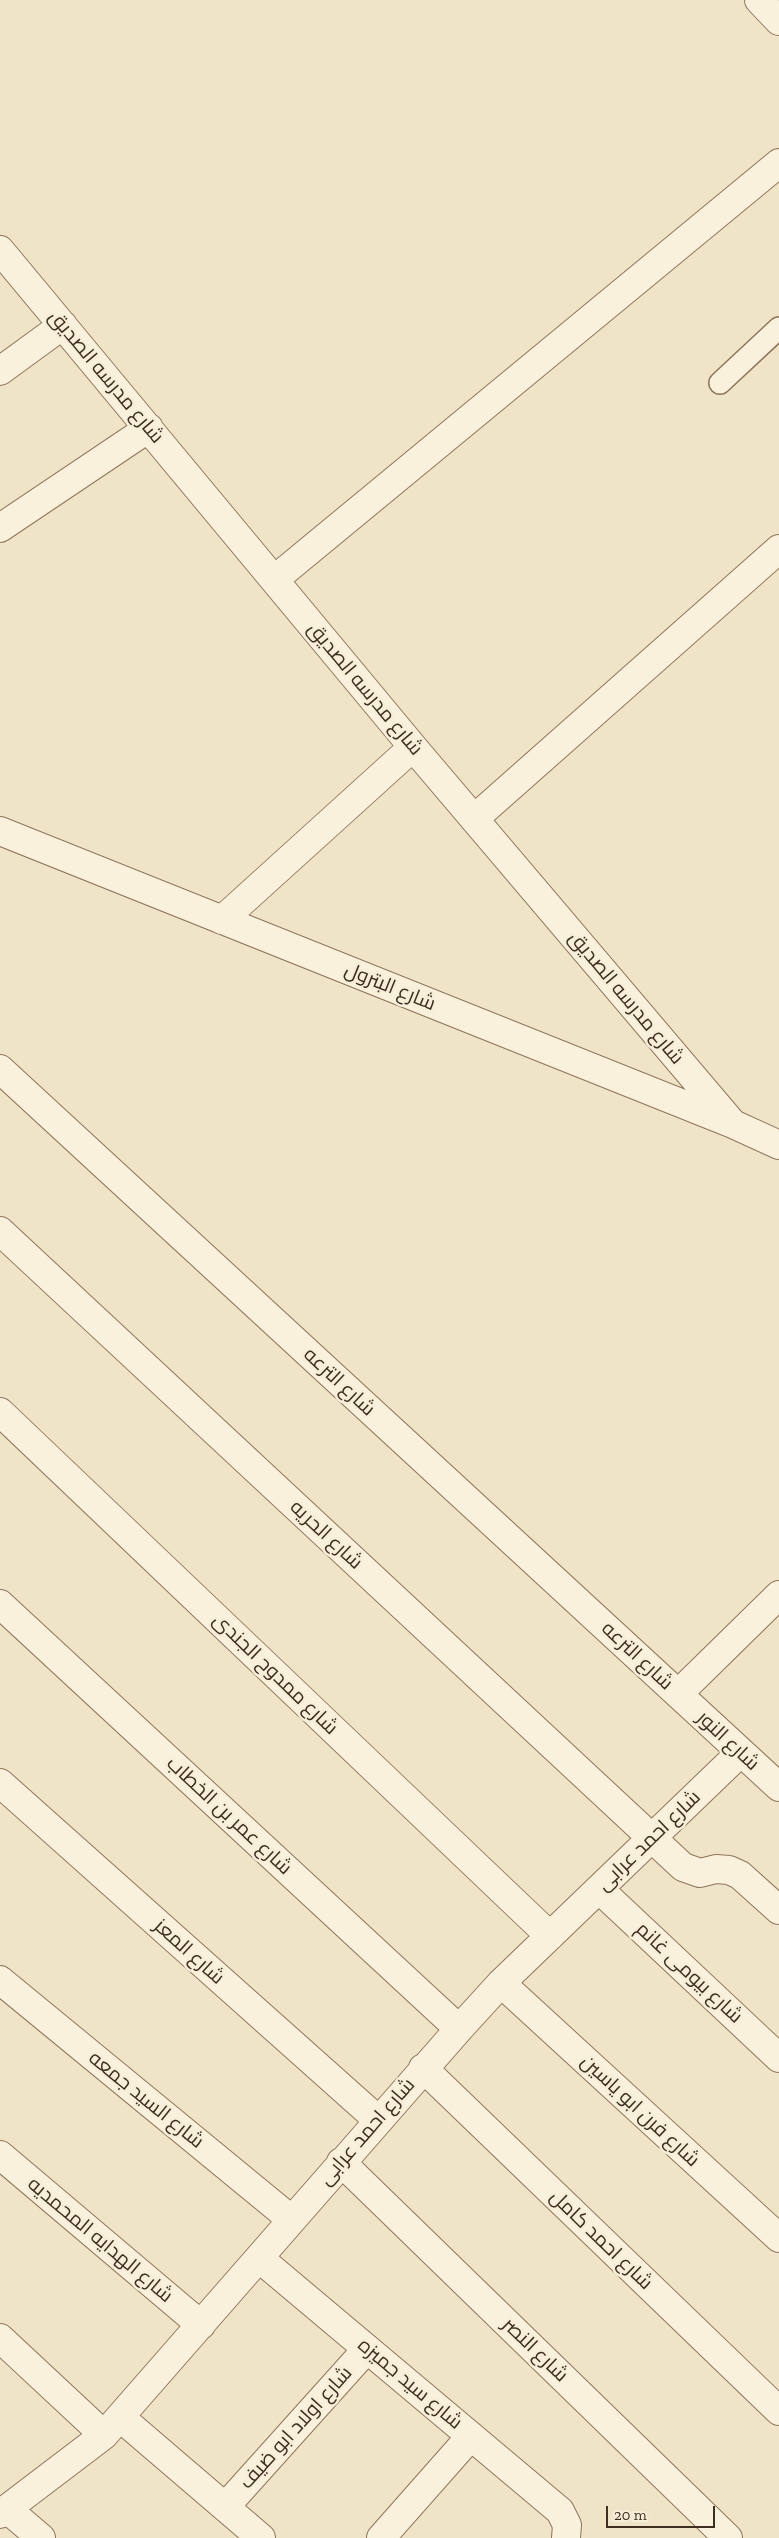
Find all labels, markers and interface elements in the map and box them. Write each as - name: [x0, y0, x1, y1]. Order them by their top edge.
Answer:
- street label: شارع مدرسه الصديق: [43, 305, 169, 449]
- street label: شارع مدرسه الصديق: [302, 617, 428, 761]
- street label: شارع مدرسه الصديق: [563, 926, 689, 1070]
- street label: شارع البترول: [341, 958, 439, 1016]
- street label: شارع الترعه: [298, 1343, 380, 1421]
- street label: شارع الحريه: [285, 1495, 367, 1575]
- street label: شارع ممدوح الجندى: [207, 1608, 343, 1740]
- street label: شارع الترعه: [596, 1617, 678, 1695]
- street label: شارع النور: [692, 1706, 764, 1776]
- street label: شارع عمر بن الخطاب: [161, 1752, 297, 1880]
- street label: شارع احمد عرابى: [592, 1786, 706, 1896]
- street label: شارع المعز: [149, 1914, 229, 1990]
- street label: شارع بيومى غانم: [631, 1917, 747, 2029]
- street label: شارع السيد جمعه: [84, 2046, 208, 2154]
- street label: شارع فرن ابو ياسين: [576, 2050, 704, 2172]
- street label: شارع احمد عرابى: [314, 2073, 420, 2191]
- street label: شارع الهدايه المحمديه: [22, 2172, 178, 2308]
- street label: شارع احمد كامل: [545, 2185, 657, 2295]
- street label: شارع النصر: [497, 2313, 573, 2387]
- street label: شارع سيد جميزه: [353, 2333, 467, 2435]
- street label: شارع اولاد ابو ضيف: [235, 2362, 357, 2494]
- scale bar: [609, 2496, 718, 2528]
- text: 20 m: [614, 2506, 647, 2524]

